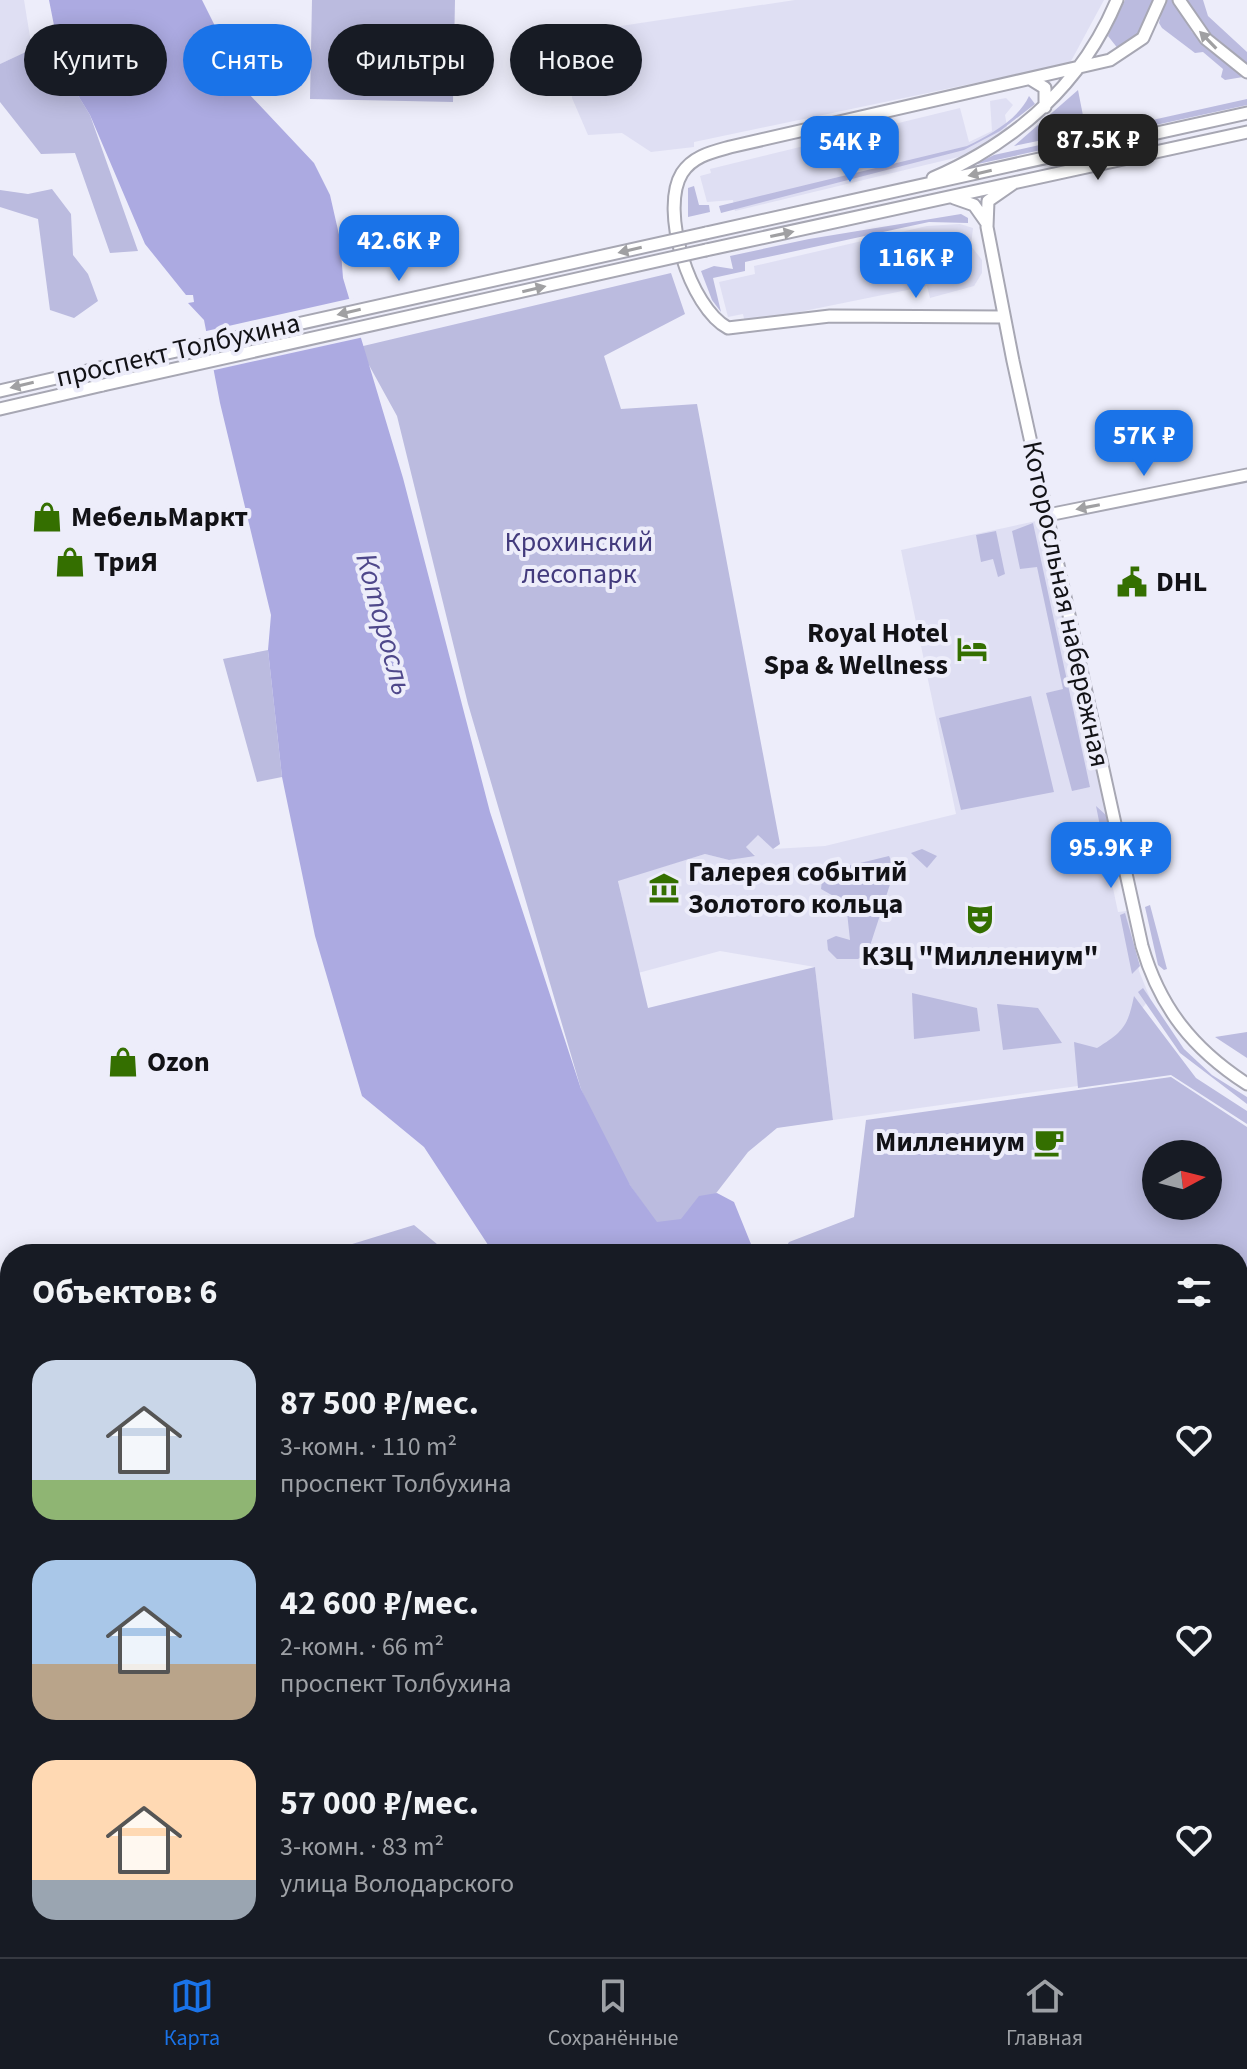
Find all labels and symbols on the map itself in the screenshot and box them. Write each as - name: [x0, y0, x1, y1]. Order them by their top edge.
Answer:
- one-way arrow: [1200, 31, 1218, 50]
- pin: 87.5K ₽: [1024, 114, 1172, 182]
- pin: 54K ₽: [794, 116, 906, 184]
- one-way arrow: [967, 167, 992, 180]
- pin: 42.6K ₽: [325, 215, 473, 283]
- one-way arrow: [770, 227, 795, 240]
- pin: 116K ₽: [851, 232, 981, 300]
- one-way arrow: [617, 244, 642, 257]
- one-way arrow: [522, 282, 547, 295]
- street label: проспект Толбухина: [52, 302, 304, 398]
- one-way arrow: [336, 306, 361, 319]
- one-way arrow: [10, 380, 35, 392]
- pin: 57K ₽: [1088, 410, 1200, 478]
- street label: Которосльная набережная: [1012, 437, 1120, 771]
- place label: МебельМаркт: [71, 497, 248, 537]
- shop icon: МебельМаркт: [30, 500, 64, 534]
- one-way arrow: [1076, 501, 1101, 514]
- park label: Крохинский лесопарк: [505, 522, 653, 594]
- place label: ТриЯ: [94, 542, 158, 582]
- shop icon: ТриЯ: [53, 545, 87, 579]
- water label: Которосль: [344, 548, 424, 700]
- place label: DHL: [1156, 562, 1207, 602]
- public building icon: DHL: [1115, 565, 1149, 599]
- place label: Royal Hotel Spa & Wеllness: [763, 613, 948, 685]
- hotel icon: Royal Hotel Spa & Wеllness: [955, 632, 989, 666]
- pin: 95.9K ₽: [1037, 822, 1185, 890]
- place label: Галерея событий Золотого кольца: [688, 852, 907, 924]
- museum icon: Галерея событий Золотого кольца: [647, 871, 681, 905]
- theatre icon: КЗЦ "Миллениум": [963, 902, 997, 936]
- place label: КЗЦ "Миллениум": [861, 936, 1099, 976]
- place label: Ozon: [147, 1042, 210, 1082]
- shop icon: Ozon: [106, 1045, 140, 1079]
- place label: Миллениум: [875, 1122, 1025, 1162]
- cafe icon: Миллениум: [1032, 1125, 1066, 1159]
- north arrow: [1142, 1140, 1222, 1220]

